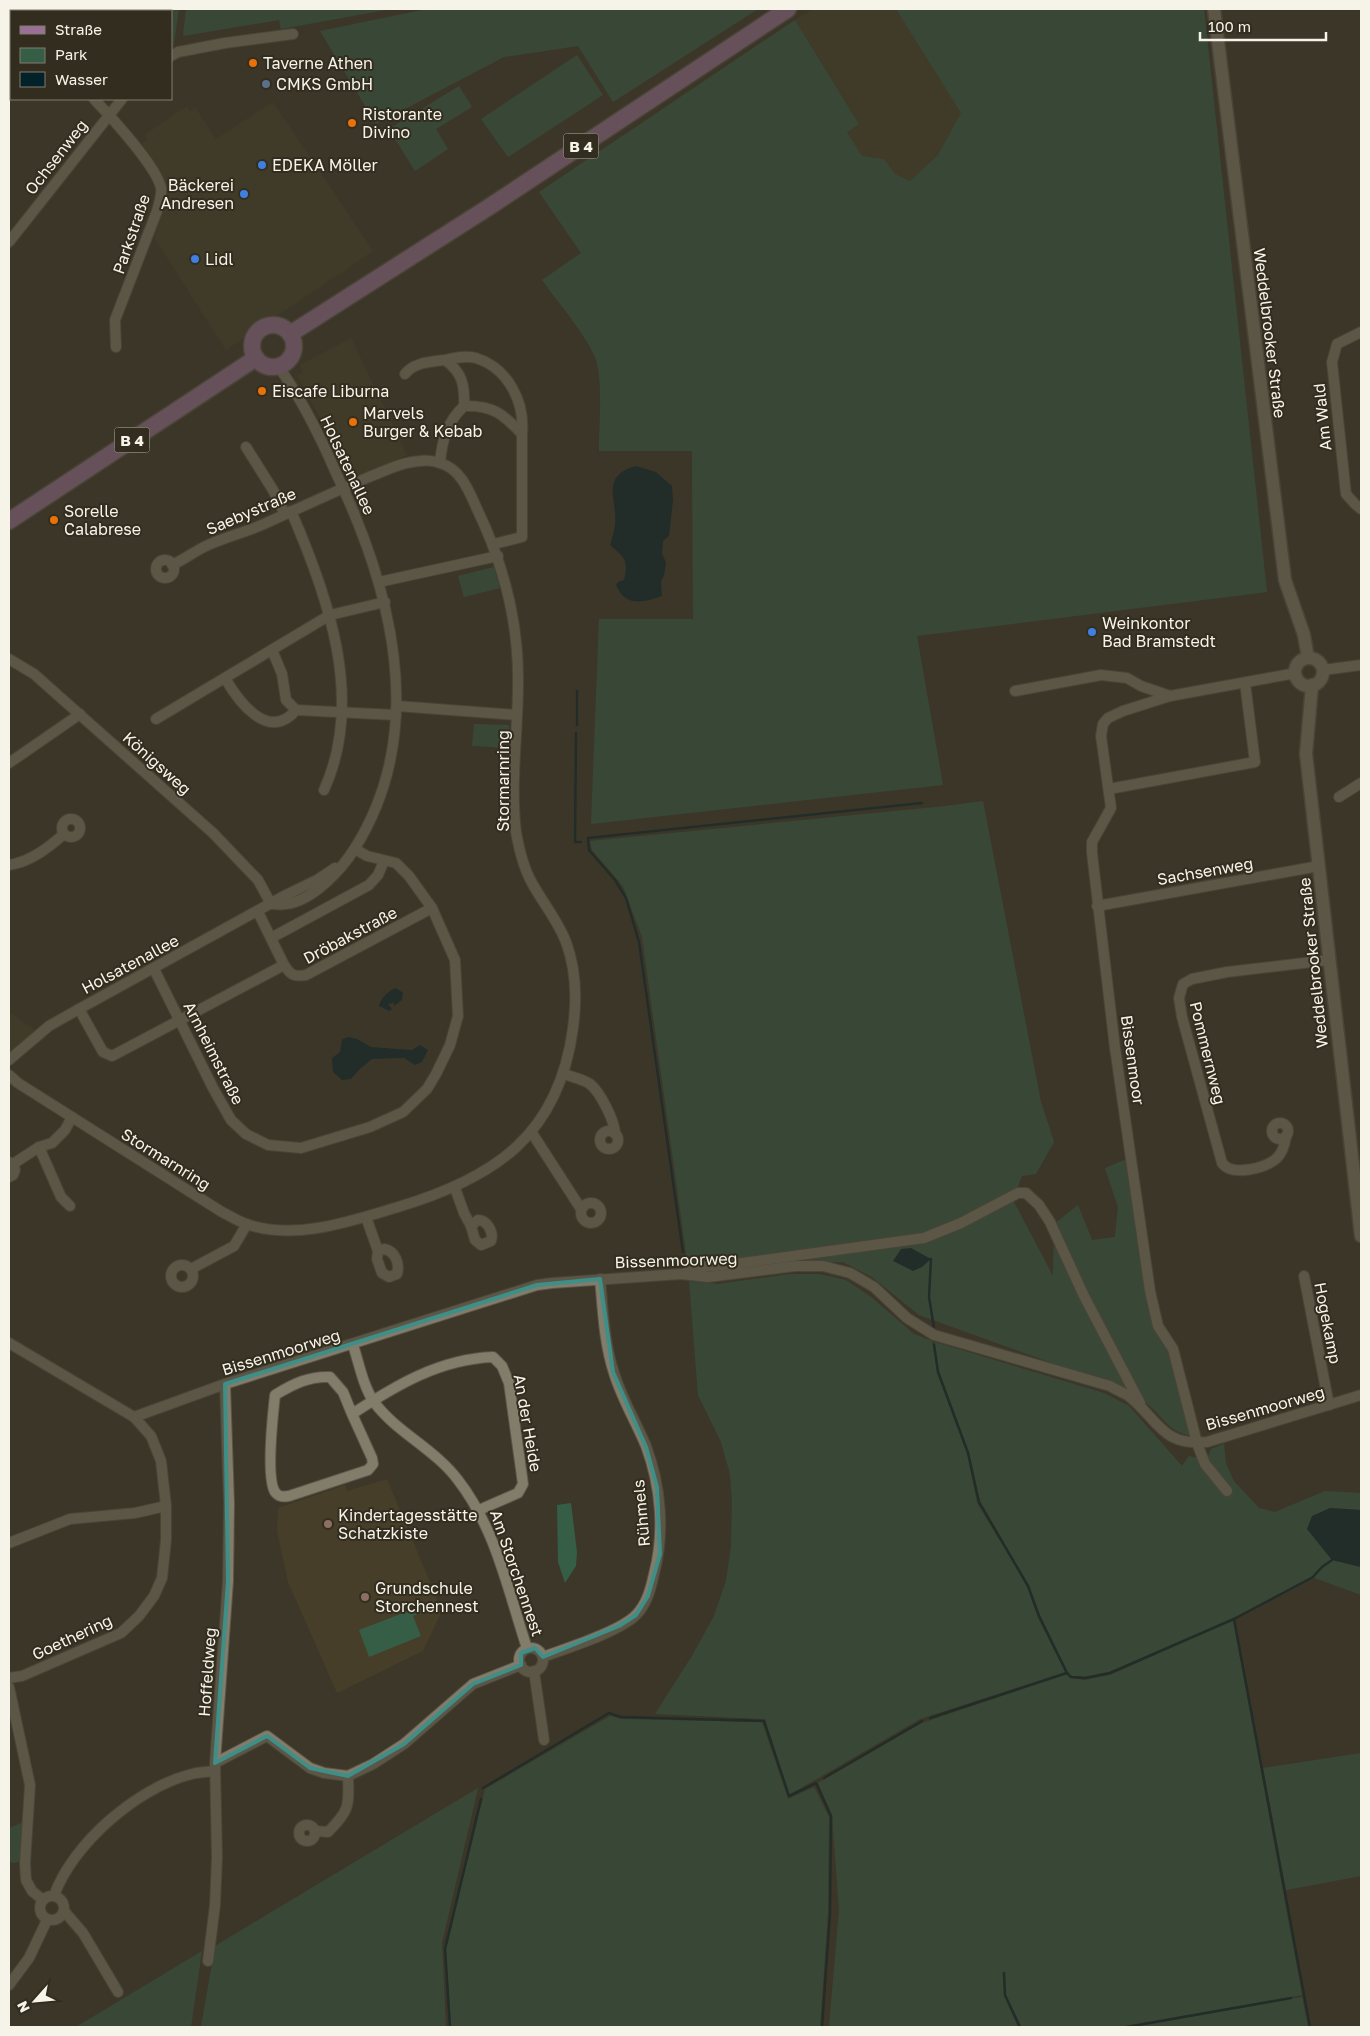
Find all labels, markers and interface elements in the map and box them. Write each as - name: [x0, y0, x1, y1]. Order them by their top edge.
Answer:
- legend: [10, 10, 172, 100]
- scale bar: [1200, 10, 1326, 42]
- text: 100 m: [1208, 17, 1251, 35]
- text: Straße: [55, 20, 102, 38]
- text: Park: [55, 45, 88, 63]
- place label: Taverne Athen: [263, 53, 373, 73]
- marker: Taverne Athen: [247, 57, 259, 69]
- text: Wasser: [55, 70, 108, 88]
- place label: CMKS GmbH: [276, 74, 373, 94]
- marker: CMKS GmbH: [260, 78, 272, 90]
- place label: Ristorante Divino: [362, 104, 442, 142]
- street label: Ochsenweg: [20, 115, 92, 199]
- marker: Ristorante Divino: [346, 117, 358, 129]
- road number: B 4: [564, 134, 598, 158]
- place label: EDEKA Möller: [272, 155, 378, 175]
- marker: EDEKA Möller: [256, 159, 268, 171]
- place label: Bäckerei Andresen: [161, 175, 234, 213]
- marker: Bäckerei Andresen: [238, 188, 250, 200]
- street label: Parkstraße: [108, 191, 154, 277]
- street label: Weddelbrooker Straße: [1250, 247, 1290, 419]
- place label: Lidl: [205, 249, 233, 269]
- marker: Lidl: [189, 253, 201, 265]
- place label: Eiscafe Liburna: [272, 381, 389, 401]
- street label: Am Wald: [1309, 382, 1335, 452]
- marker: Eiscafe Liburna: [256, 385, 268, 397]
- place label: Marvels Burger & Kebab: [363, 403, 482, 441]
- street label: Holsatenallee: [316, 412, 380, 518]
- marker: Marvels Burger & Kebab: [347, 416, 359, 428]
- road number: B 4: [114, 428, 150, 452]
- street label: Saebystraße: [203, 483, 299, 539]
- place label: Sorelle Calabrese: [64, 501, 141, 539]
- marker: Sorelle Calabrese: [48, 514, 60, 526]
- place label: Weinkontor Bad Bramstedt: [1102, 613, 1216, 651]
- marker: Weinkontor Bad Bramstedt: [1086, 626, 1098, 638]
- street label: Königsweg: [119, 727, 195, 799]
- street label: Stormarnring: [493, 730, 513, 832]
- street label: Sachsenweg: [1155, 853, 1255, 889]
- street label: Weddelbrooker Straße: [1294, 877, 1332, 1049]
- street label: Dröbakstraße: [300, 902, 400, 968]
- street label: Holsatenallee: [78, 930, 182, 998]
- street label: Arnheimstraße: [179, 998, 249, 1108]
- street label: Pommernweg: [1186, 999, 1230, 1107]
- street label: Bissenmoor: [1117, 1014, 1149, 1106]
- street label: Stormarnring: [118, 1124, 214, 1194]
- street label: Bissenmoorweg: [614, 1248, 738, 1272]
- street label: Hogekamp: [1310, 1280, 1346, 1366]
- street label: Bissenmoorweg: [219, 1324, 343, 1380]
- street label: An der Heide: [510, 1373, 546, 1473]
- street label: Bissenmoorweg: [1203, 1381, 1327, 1435]
- street label: Rühmels: [628, 1479, 654, 1547]
- place label: Kindertagesstätte Schatzkiste: [338, 1505, 478, 1543]
- street label: Am Storchennest: [486, 1507, 548, 1639]
- marker: Kindertagesstätte Schatzkiste: [322, 1518, 334, 1530]
- place label: Grundschule Storchennest: [375, 1578, 479, 1616]
- marker: Grundschule Storchennest: [359, 1591, 371, 1603]
- street label: Goethering: [29, 1610, 115, 1664]
- street label: Hoffeldweg: [194, 1627, 220, 1717]
- north arrow: [10, 1976, 60, 2026]
- text: N: [13, 1999, 33, 2016]

